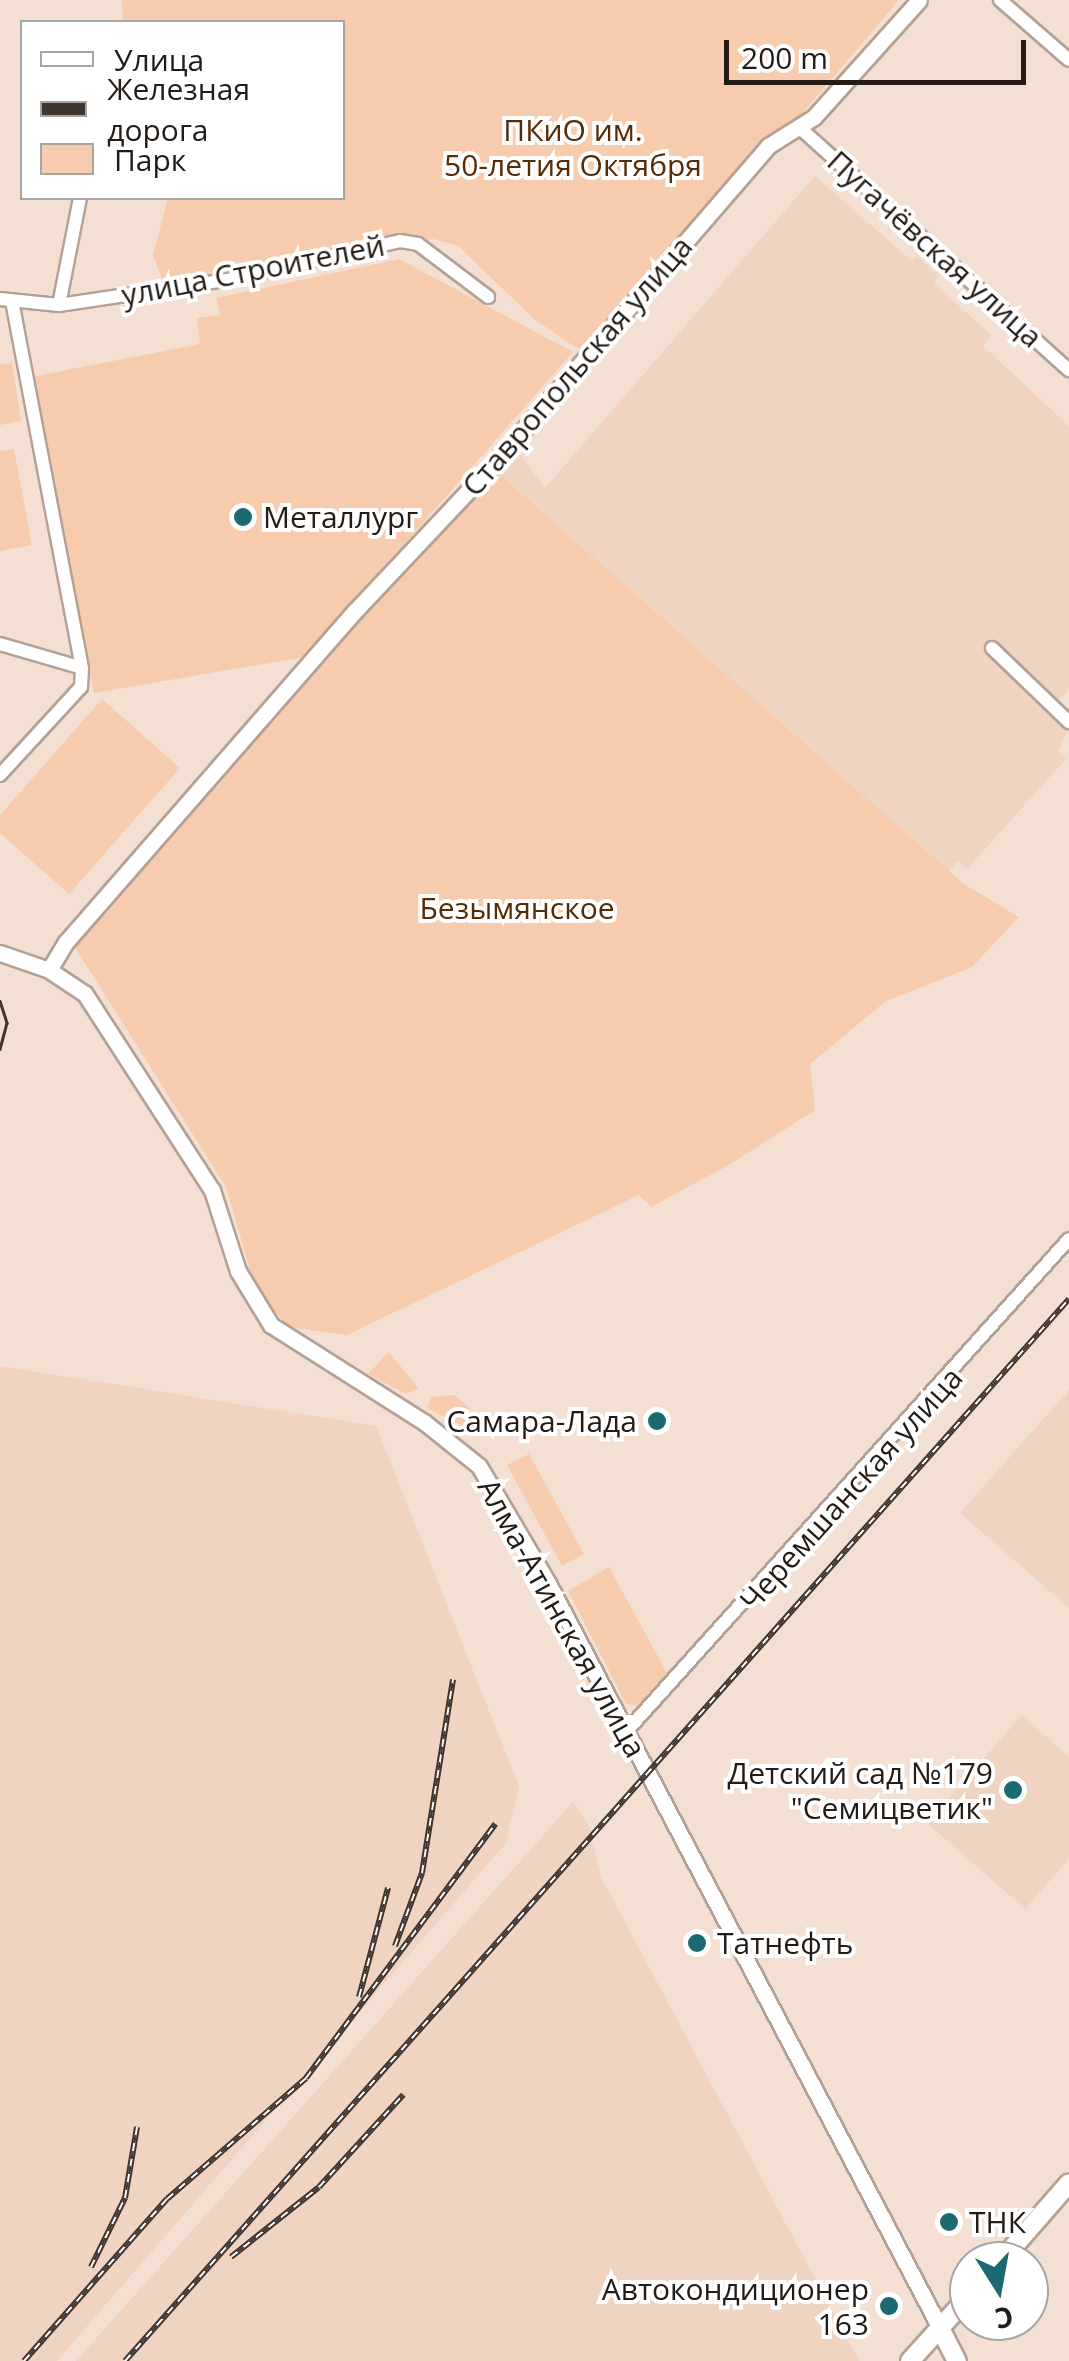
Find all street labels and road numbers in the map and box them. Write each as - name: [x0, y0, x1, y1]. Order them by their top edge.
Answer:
- street label: Пугачёвская улица: [820, 143, 1050, 355]
- street label: улица Строителей: [118, 227, 388, 313]
- street label: Ставропольская улица: [454, 229, 700, 503]
- street label: Черемшанская улица: [732, 1360, 970, 1618]
- street label: Алма-Атинская улица: [470, 1472, 654, 1764]

